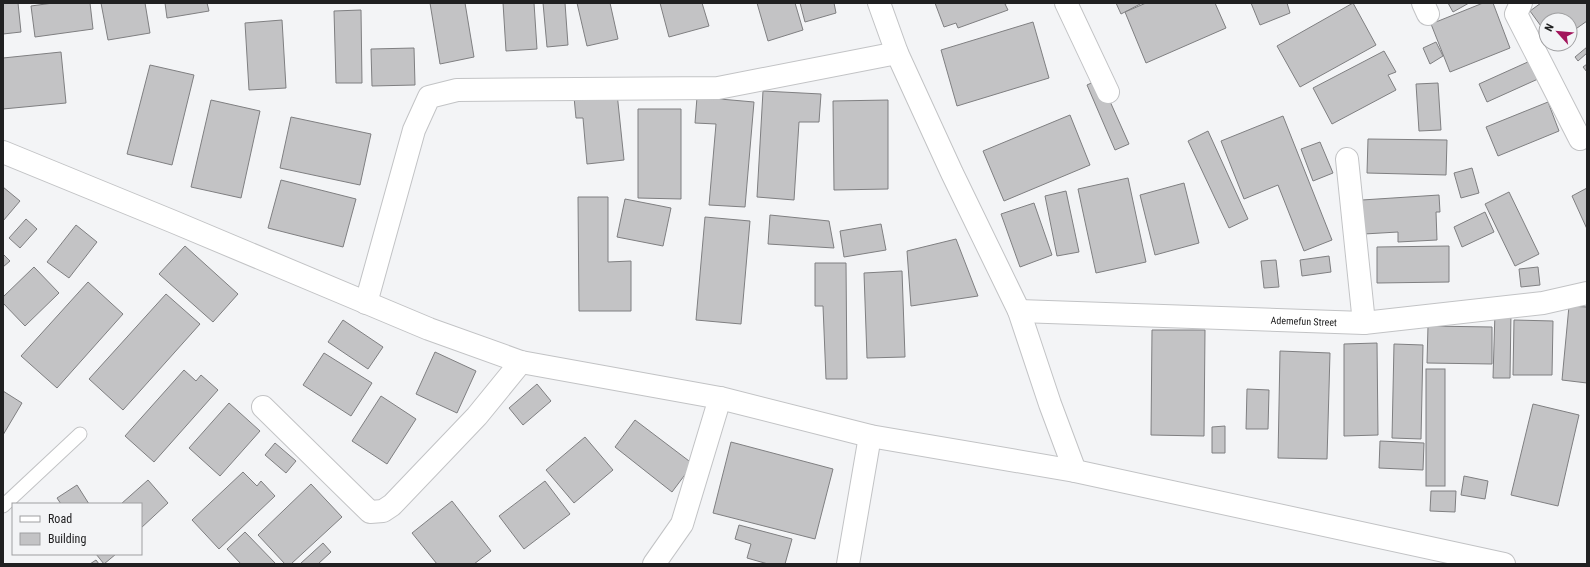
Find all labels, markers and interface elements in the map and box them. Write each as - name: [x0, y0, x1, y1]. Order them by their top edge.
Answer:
- north arrow: [1538, 12, 1578, 52]
- text: N: [1542, 22, 1557, 34]
- street label: Ademefun Street: [1271, 314, 1337, 328]
- legend: [12, 503, 142, 555]
- text: Road: [48, 512, 72, 526]
- text: Building: [48, 532, 86, 546]

